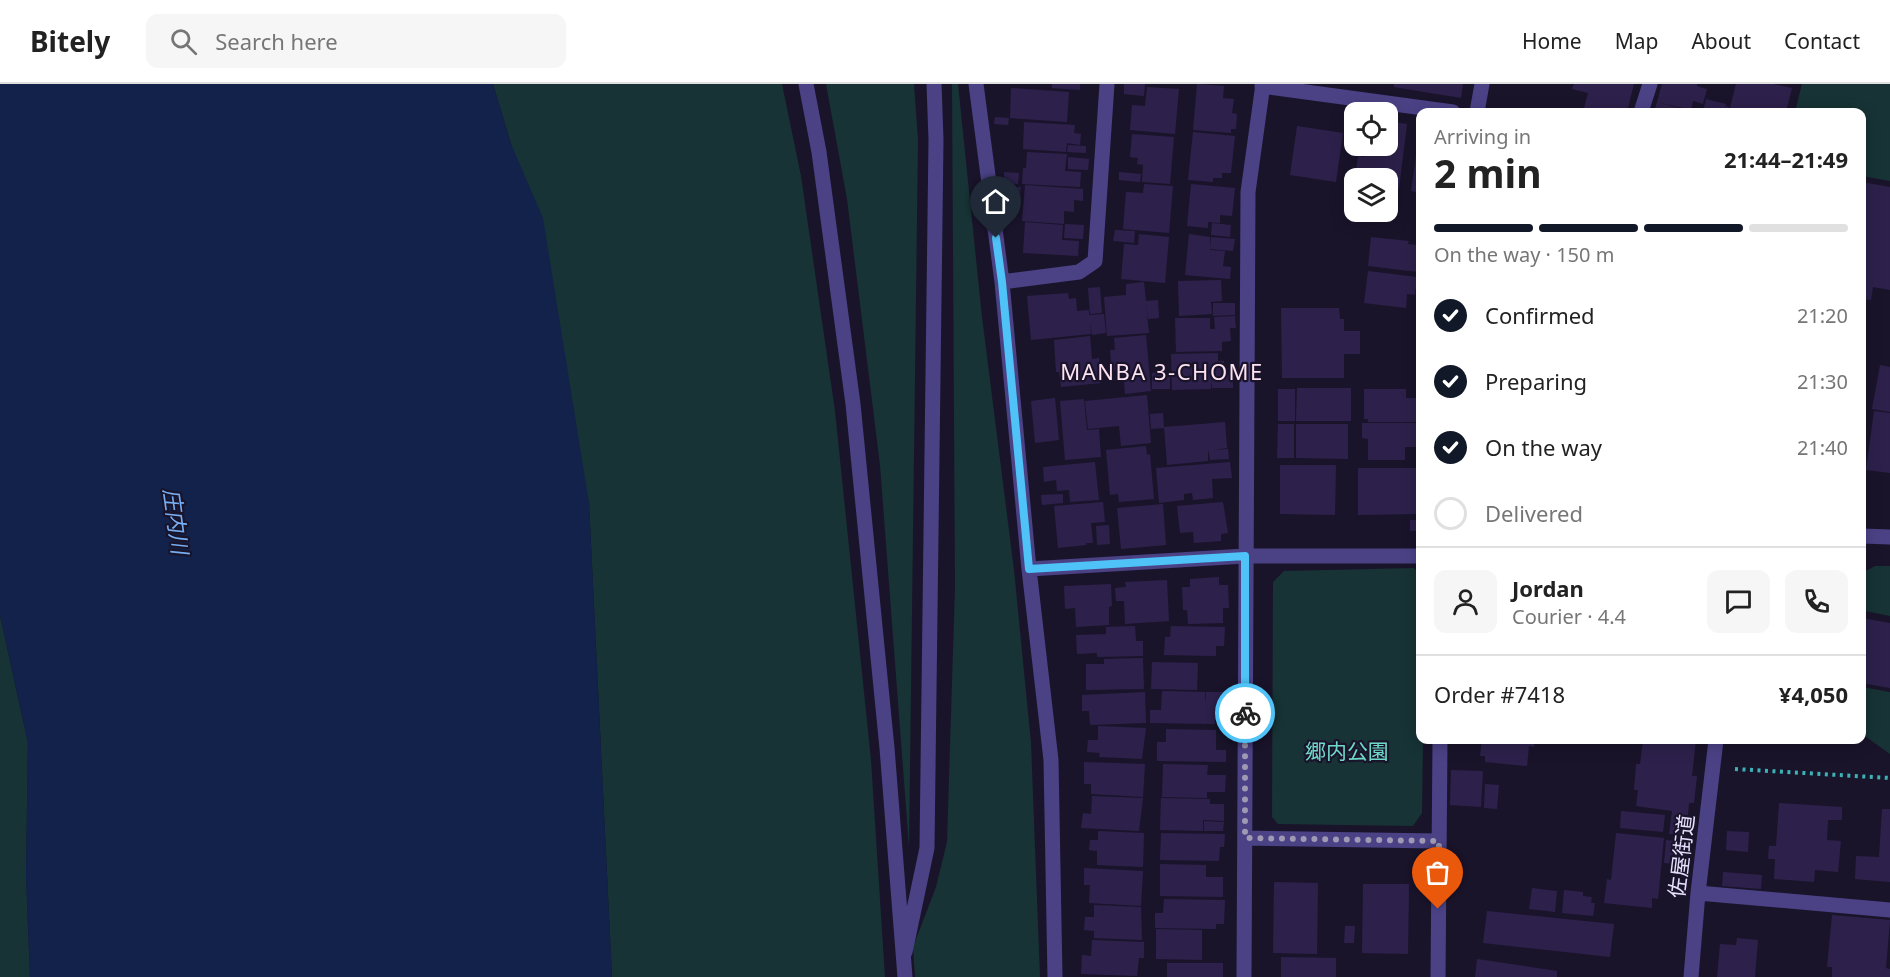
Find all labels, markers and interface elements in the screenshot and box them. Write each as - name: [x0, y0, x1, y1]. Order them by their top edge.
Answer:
- search box: [146, 14, 566, 68]
- text: Bitely: [30, 22, 110, 60]
- icon: search: [167, 25, 200, 58]
- text: Search here: [215, 26, 338, 56]
- text: Home: [1522, 27, 1582, 55]
- text: Map: [1615, 27, 1658, 55]
- text: About: [1691, 27, 1751, 55]
- text: Contact: [1784, 27, 1860, 55]
- map controls: [1344, 102, 1398, 222]
- button: locate: [1344, 102, 1398, 156]
- text: Arriving in: [1434, 123, 1531, 150]
- text: 21:44–21:49: [1724, 144, 1848, 174]
- text: 2 min: [1434, 146, 1541, 199]
- button: layers: [1344, 168, 1398, 222]
- pin: [970, 176, 1021, 238]
- icon: home: [979, 185, 1012, 218]
- text: On the way · 150 m: [1434, 241, 1614, 268]
- icon: check: [1434, 299, 1467, 332]
- text: Confirmed: [1485, 300, 1595, 330]
- text: 21:20: [1797, 302, 1848, 329]
- district label: MANBA 3-CHOME: [1060, 356, 1264, 386]
- icon: check: [1434, 365, 1467, 398]
- text: Preparing: [1485, 366, 1587, 396]
- text: 21:30: [1797, 368, 1848, 395]
- icon: check: [1434, 431, 1467, 464]
- text: On the way: [1485, 432, 1602, 462]
- text: 21:40: [1797, 434, 1848, 461]
- water label: 庄内川: [158, 486, 197, 558]
- text: Delivered: [1485, 498, 1583, 528]
- button: person: [1434, 570, 1497, 633]
- button: chat: [1707, 570, 1770, 633]
- button: phone: [1785, 570, 1848, 633]
- text: Jordan: [1512, 573, 1584, 603]
- text: Courier · 4.4: [1512, 603, 1626, 630]
- text: Order #7418: [1434, 679, 1565, 709]
- text: ¥4,050: [1779, 679, 1848, 709]
- courier: [1215, 683, 1275, 743]
- icon: bike: [1229, 697, 1262, 730]
- park label: 郷内公園: [1305, 737, 1389, 765]
- street label: 佐屋街道: [1662, 813, 1700, 899]
- pin: [1412, 847, 1463, 909]
- icon: bag: [1421, 856, 1454, 889]

